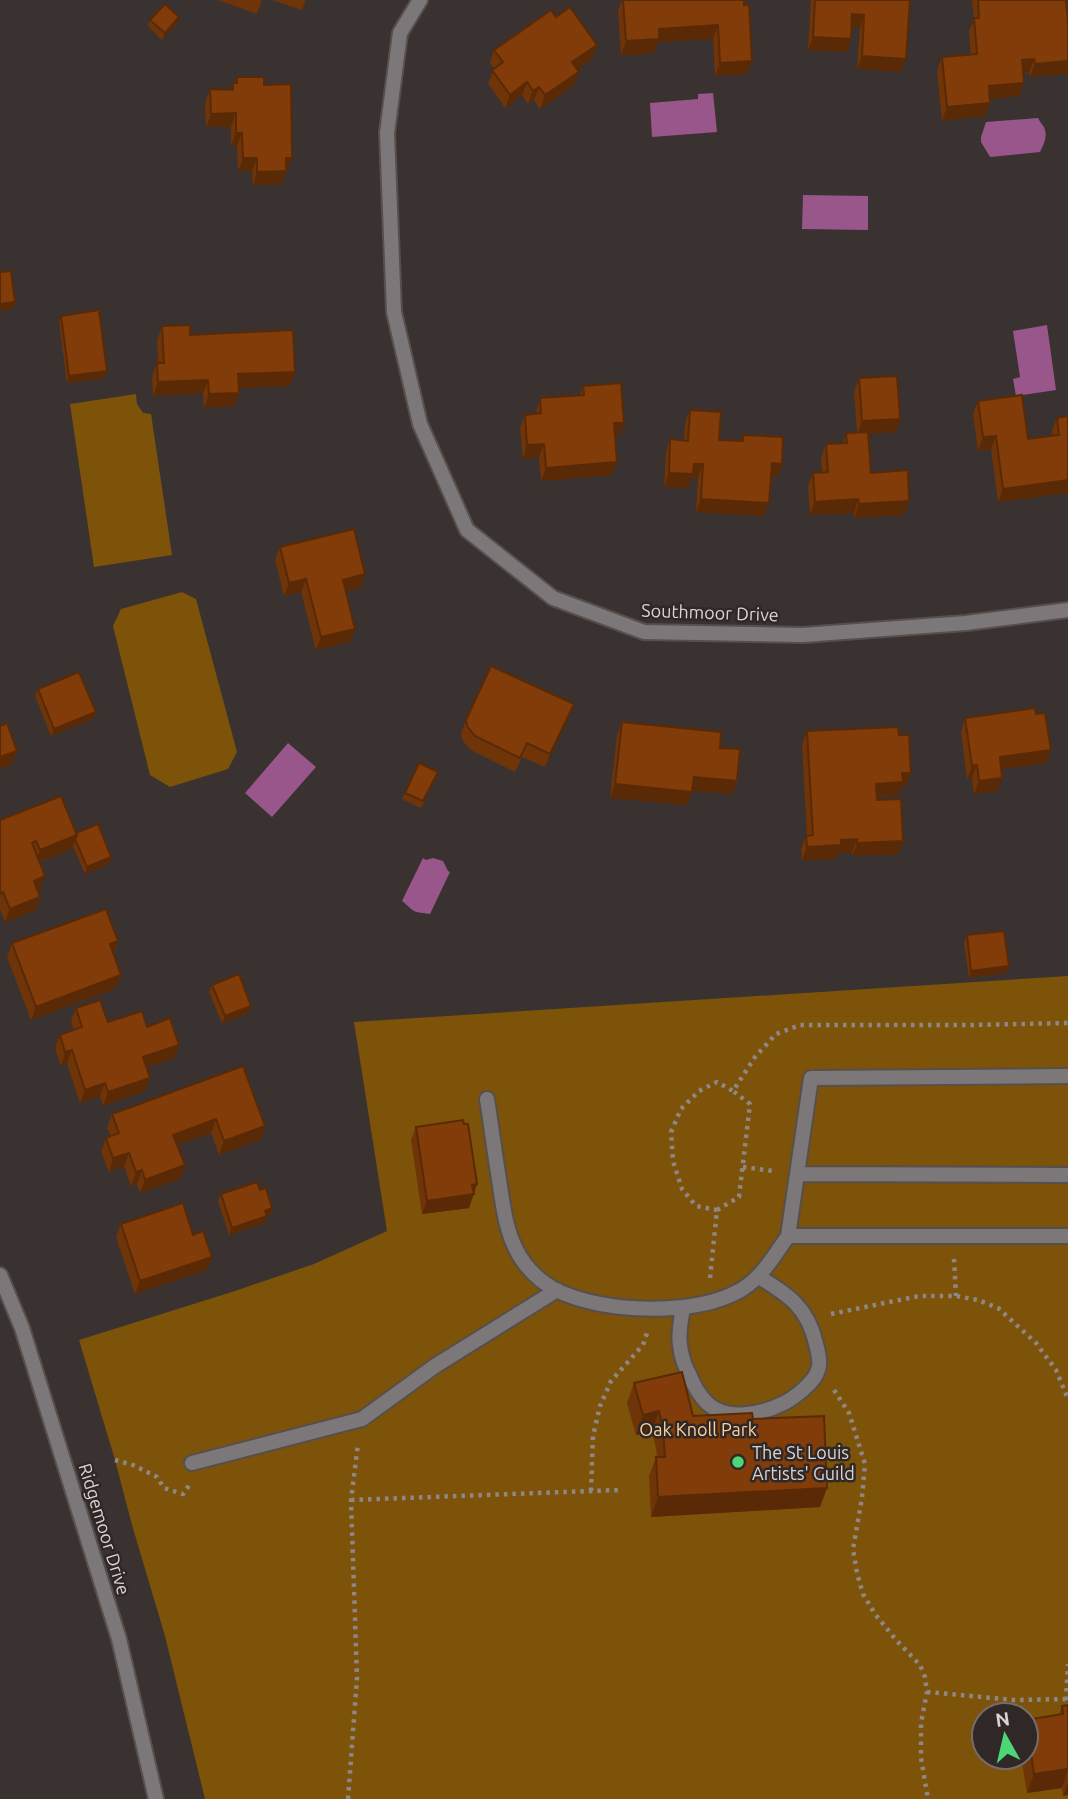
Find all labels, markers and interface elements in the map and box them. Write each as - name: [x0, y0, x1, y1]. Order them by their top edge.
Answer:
- street label: Southmoor Drive: [641, 600, 779, 624]
- park label: Oak Knoll Park: [639, 1419, 757, 1439]
- place label: The St Louis Artists' Guild: [752, 1442, 855, 1483]
- marker: The St Louis Artists' Guild: [730, 1454, 746, 1470]
- street label: Ridgemoor Drive: [75, 1461, 135, 1597]
- north arrow: [970, 1701, 1040, 1771]
- text: N: [994, 1707, 1011, 1731]

